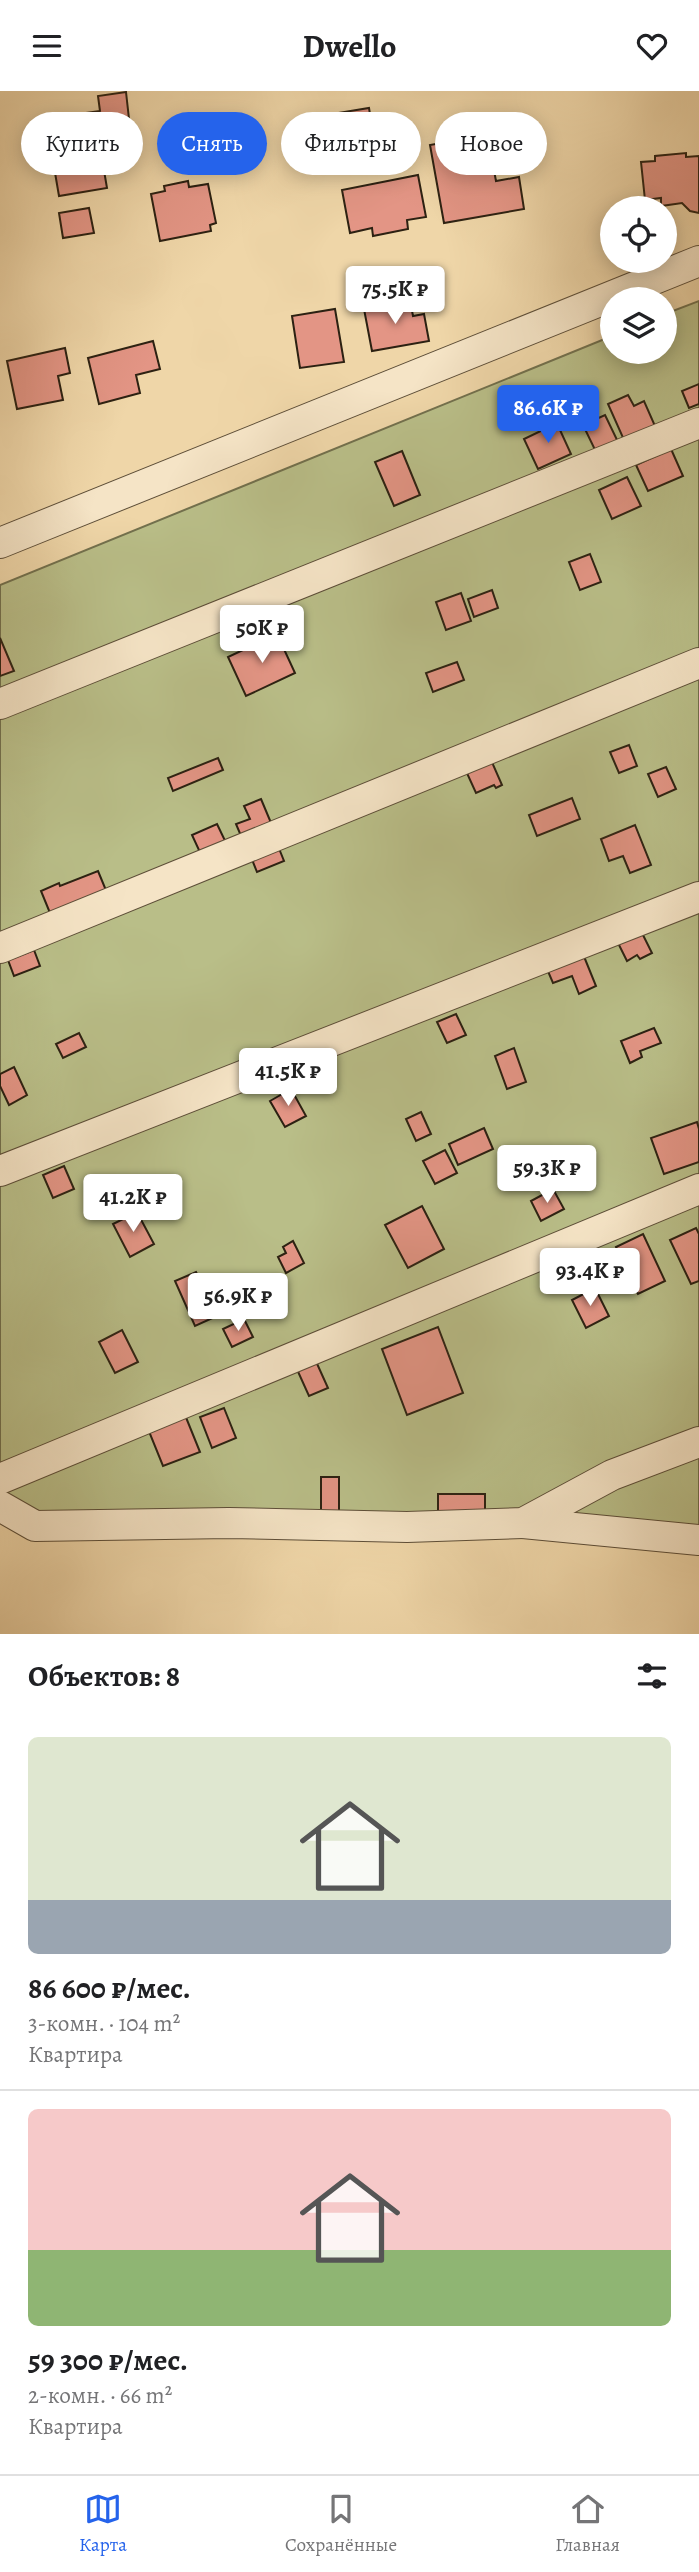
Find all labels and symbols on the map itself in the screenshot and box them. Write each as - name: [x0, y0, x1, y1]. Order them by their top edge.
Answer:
- pin: 75.5K ₽: [330, 267, 460, 326]
- pin: 86.6K ₽: [483, 385, 613, 445]
- pin: 50K ₽: [213, 605, 311, 665]
- pin: 41.5K ₽: [223, 1049, 353, 1108]
- pin: 59.3K ₽: [482, 1145, 612, 1205]
- pin: 41.2K ₽: [68, 1175, 198, 1234]
- pin: 93.4K ₽: [525, 1249, 655, 1308]
- pin: 56.9K ₽: [173, 1273, 303, 1333]

